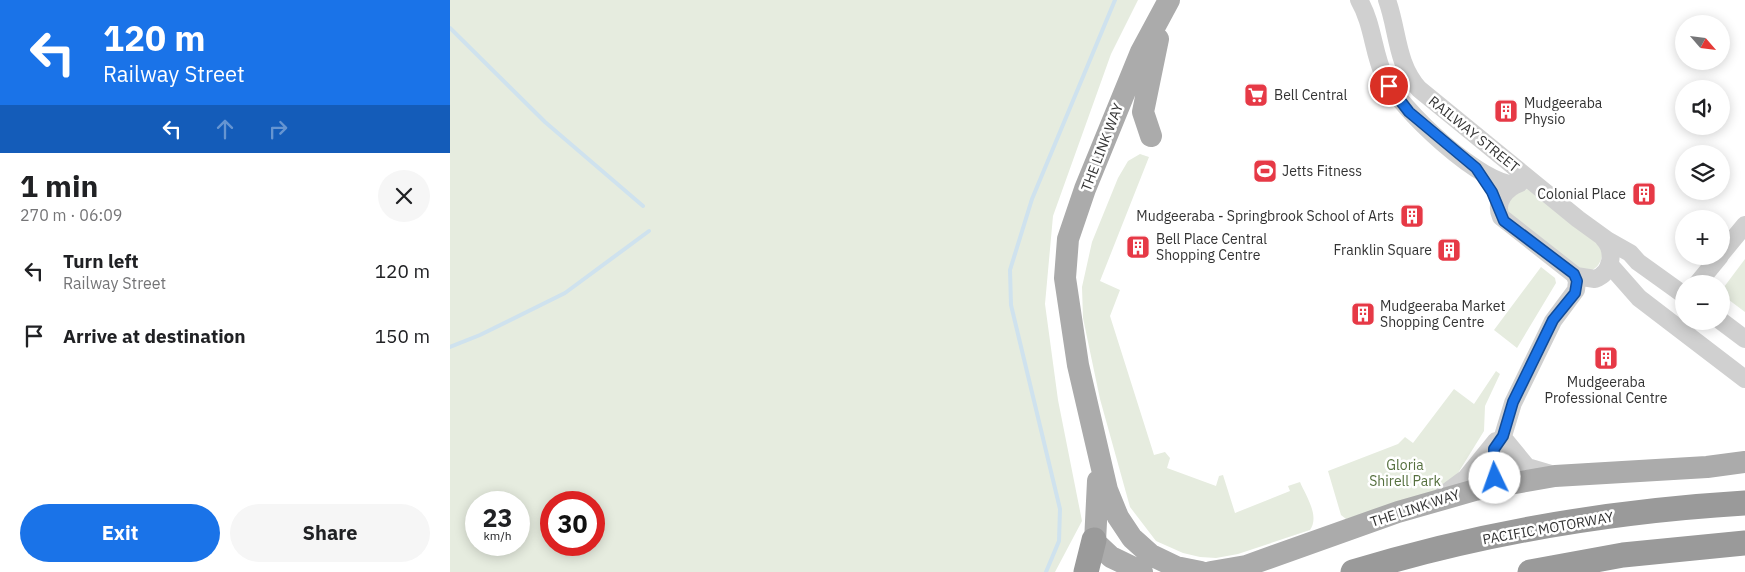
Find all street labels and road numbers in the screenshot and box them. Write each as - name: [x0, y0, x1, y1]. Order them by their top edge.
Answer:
- street label: RAILWAY STREET: [1425, 92, 1523, 176]
- street label: THE LINK WAY: [1077, 100, 1127, 194]
- street label: THE LINK WAY: [1368, 485, 1463, 531]
- street label: PACIFIC MOTORWAY: [1481, 507, 1616, 548]

